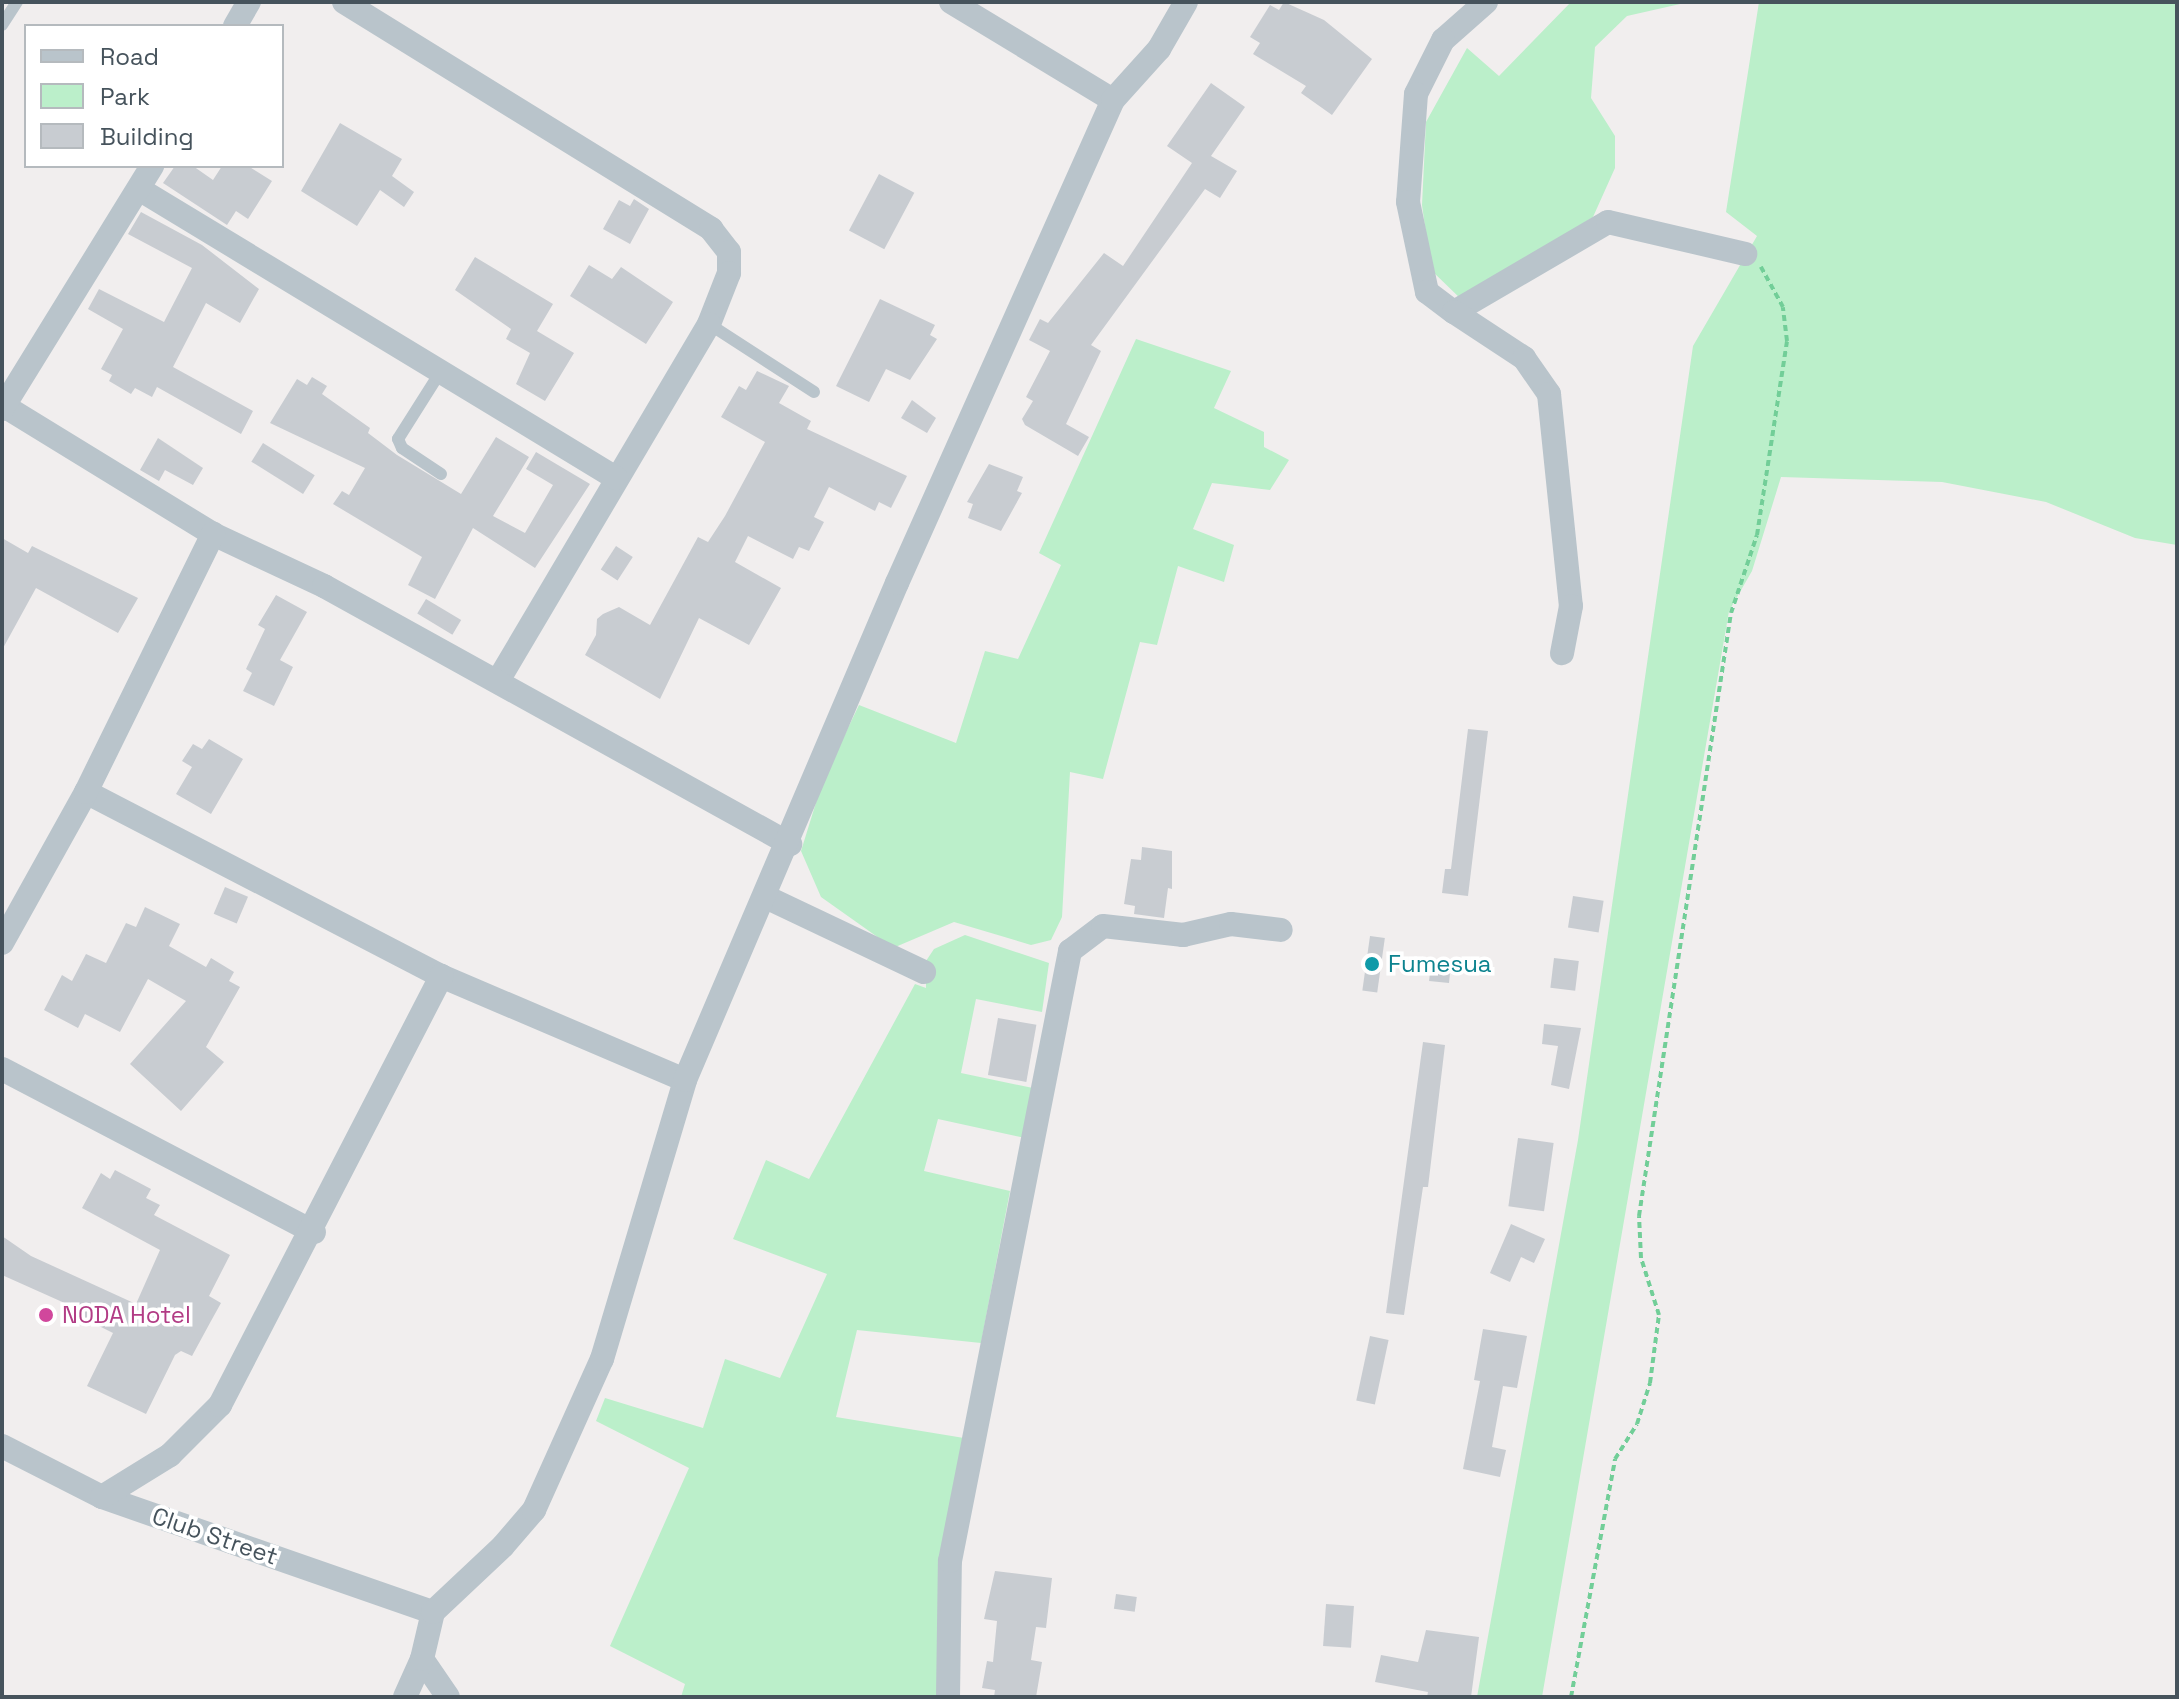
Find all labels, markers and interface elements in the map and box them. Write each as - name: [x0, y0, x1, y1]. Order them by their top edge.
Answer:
- legend: [24, 24, 284, 168]
- text: Road: [100, 41, 159, 72]
- text: Park: [100, 81, 150, 112]
- text: Building: [100, 121, 194, 152]
- place label: Fumesua: [1388, 950, 1492, 978]
- marker: Fumesua: [1363, 955, 1381, 973]
- place label: NODA Hotel: [62, 1301, 191, 1329]
- marker: NODA Hotel: [37, 1306, 55, 1324]
- street label: Club Street: [148, 1501, 282, 1571]

